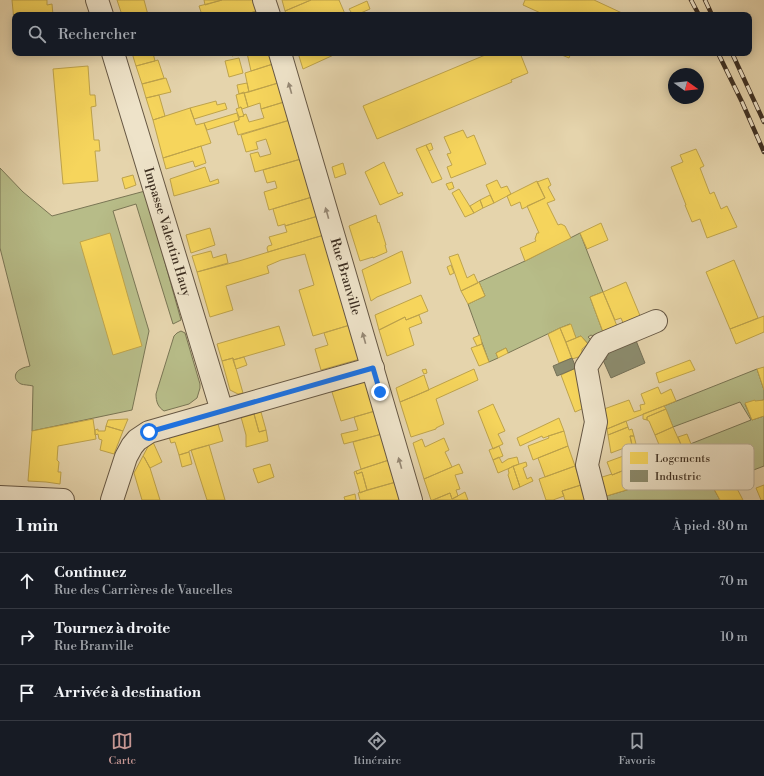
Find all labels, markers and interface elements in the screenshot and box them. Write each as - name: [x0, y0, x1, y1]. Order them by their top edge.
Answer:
- search box: [12, 12, 752, 56]
- icon: search: [26, 23, 48, 45]
- text: Rechercher: [58, 25, 137, 44]
- north arrow: [668, 68, 704, 104]
- one-way arrow: [287, 82, 293, 94]
- street label: Impasse Valentin Hauy: [140, 165, 195, 299]
- one-way arrow: [324, 207, 330, 219]
- street label: Rue Branville: [327, 236, 365, 317]
- one-way arrow: [361, 332, 367, 344]
- route end: [371, 383, 389, 401]
- route start: [140, 423, 158, 441]
- legend: [622, 444, 754, 490]
- text: Logements: [655, 452, 710, 466]
- one-way arrow: [397, 456, 403, 468]
- text: Industrie: [655, 470, 702, 484]
- text: 1 min: [16, 515, 58, 537]
- text: À pied · 80 m: [672, 518, 748, 534]
- text: Continuez: [54, 563, 126, 582]
- icon: ahead: [16, 570, 38, 592]
- text: 70 m: [719, 573, 748, 589]
- text: Rue des Carrières de Vaucelles: [54, 582, 232, 598]
- text: Tournez à droite: [54, 619, 170, 638]
- icon: right: [16, 626, 38, 648]
- text: 10 m: [720, 629, 748, 645]
- text: Rue Branville: [54, 638, 134, 654]
- icon: arrive: [16, 682, 38, 704]
- text: Arrivée à destination: [54, 683, 201, 702]
- tab: Carte: [109, 730, 136, 768]
- tab: Itinéraire: [353, 730, 401, 768]
- tab: Favoris: [619, 730, 655, 768]

